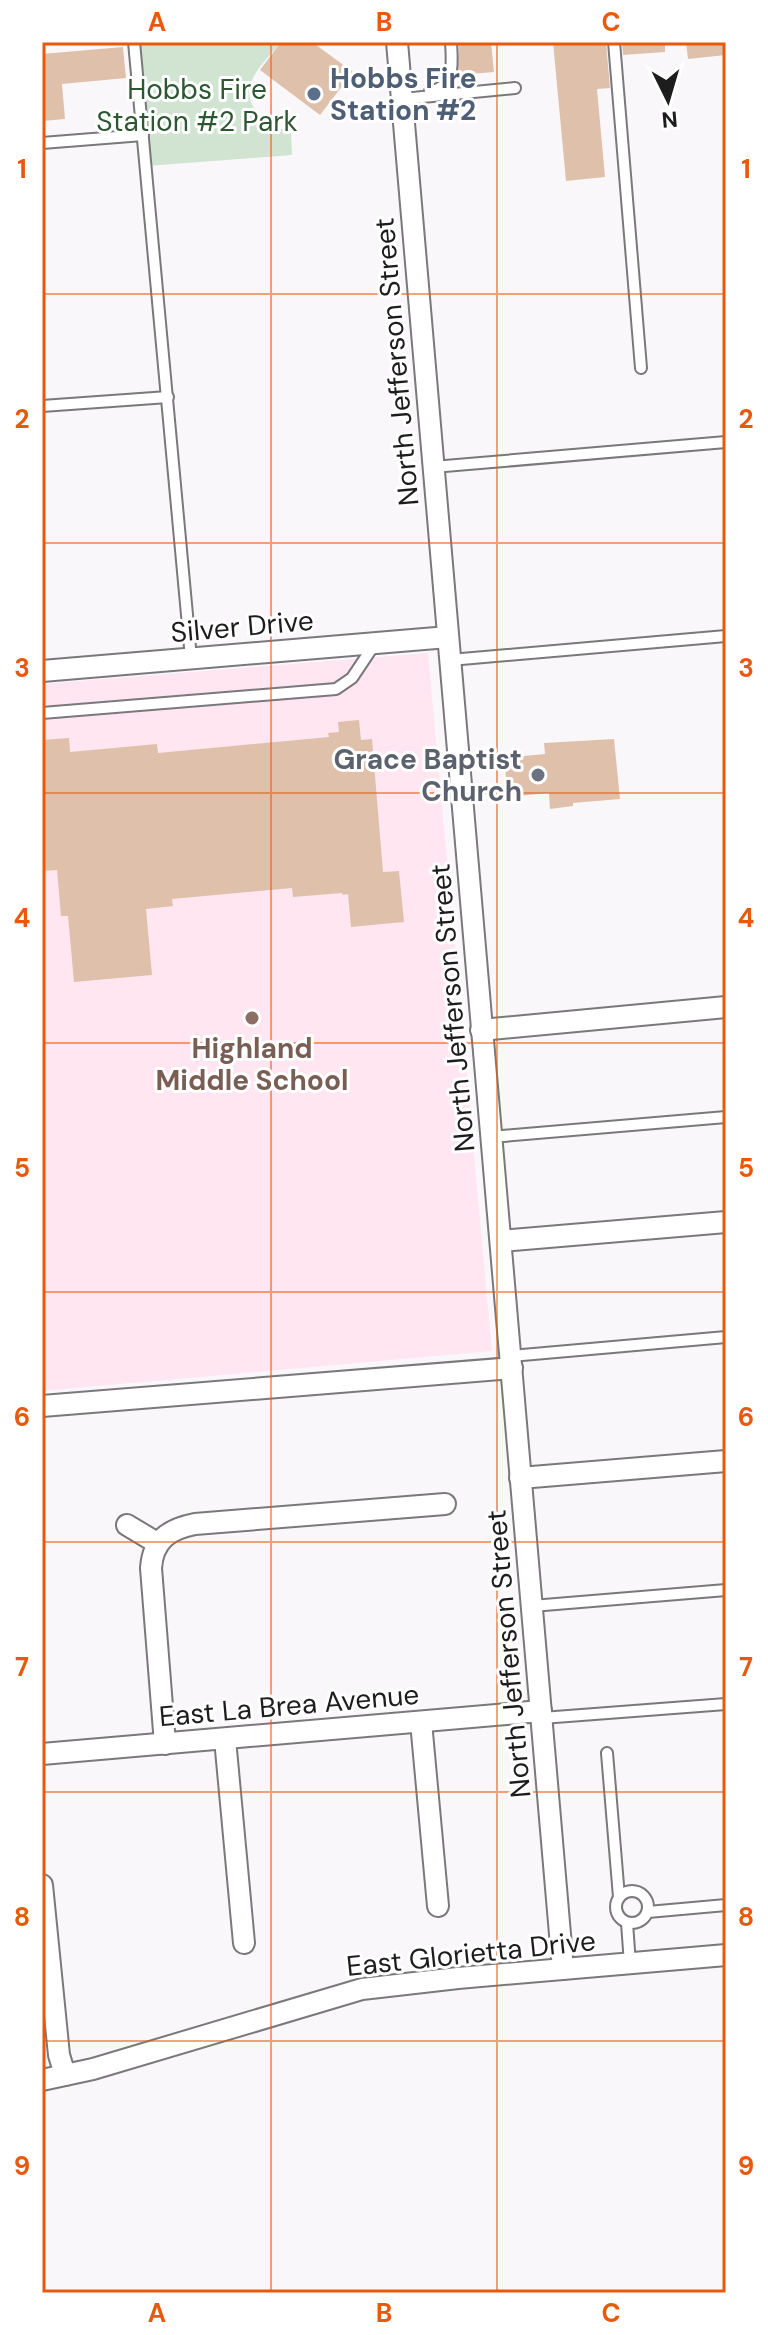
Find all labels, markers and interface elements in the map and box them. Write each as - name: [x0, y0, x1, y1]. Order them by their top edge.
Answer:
- text: A: [148, 5, 166, 39]
- text: B: [376, 5, 392, 39]
- text: C: [601, 5, 621, 39]
- place label: Hobbs Fire Station #2: [330, 60, 477, 129]
- north arrow: [628, 60, 708, 140]
- park label: Hobbs Fire Station #2 Park: [96, 71, 298, 140]
- marker: Hobbs Fire Station #2: [305, 85, 323, 103]
- text: N: [660, 104, 679, 135]
- text: 1: [17, 152, 27, 186]
- text: 1: [741, 152, 751, 186]
- street label: North Jefferson Street: [365, 216, 428, 508]
- text: 2: [14, 402, 30, 436]
- text: 2: [738, 402, 754, 436]
- street label: Silver Drive: [169, 602, 315, 651]
- text: 3: [14, 651, 30, 685]
- text: 3: [738, 651, 754, 685]
- place label: Grace Baptist Church: [333, 741, 522, 810]
- marker: Grace Baptist Church: [529, 766, 547, 784]
- street label: North Jefferson Street: [421, 862, 484, 1154]
- text: 4: [14, 901, 30, 935]
- text: 4: [738, 901, 754, 935]
- marker: Highland Middle School: [243, 1009, 261, 1027]
- place label: Highland Middle School: [156, 1030, 348, 1099]
- text: 5: [14, 1151, 30, 1185]
- text: 5: [738, 1151, 754, 1185]
- text: 6: [14, 1400, 30, 1434]
- text: 6: [738, 1400, 754, 1434]
- street label: North Jefferson Street: [477, 1508, 540, 1800]
- text: 7: [15, 1650, 29, 1684]
- text: 7: [739, 1650, 753, 1684]
- street label: East La Brea Avenue: [158, 1676, 421, 1735]
- text: 8: [14, 1900, 30, 1934]
- text: 8: [738, 1900, 754, 1934]
- street label: East Glorietta Drive: [345, 1922, 598, 1985]
- text: 9: [14, 2149, 30, 2183]
- text: 9: [738, 2149, 754, 2183]
- text: A: [148, 2296, 166, 2330]
- text: B: [376, 2296, 392, 2330]
- text: C: [601, 2296, 621, 2330]

